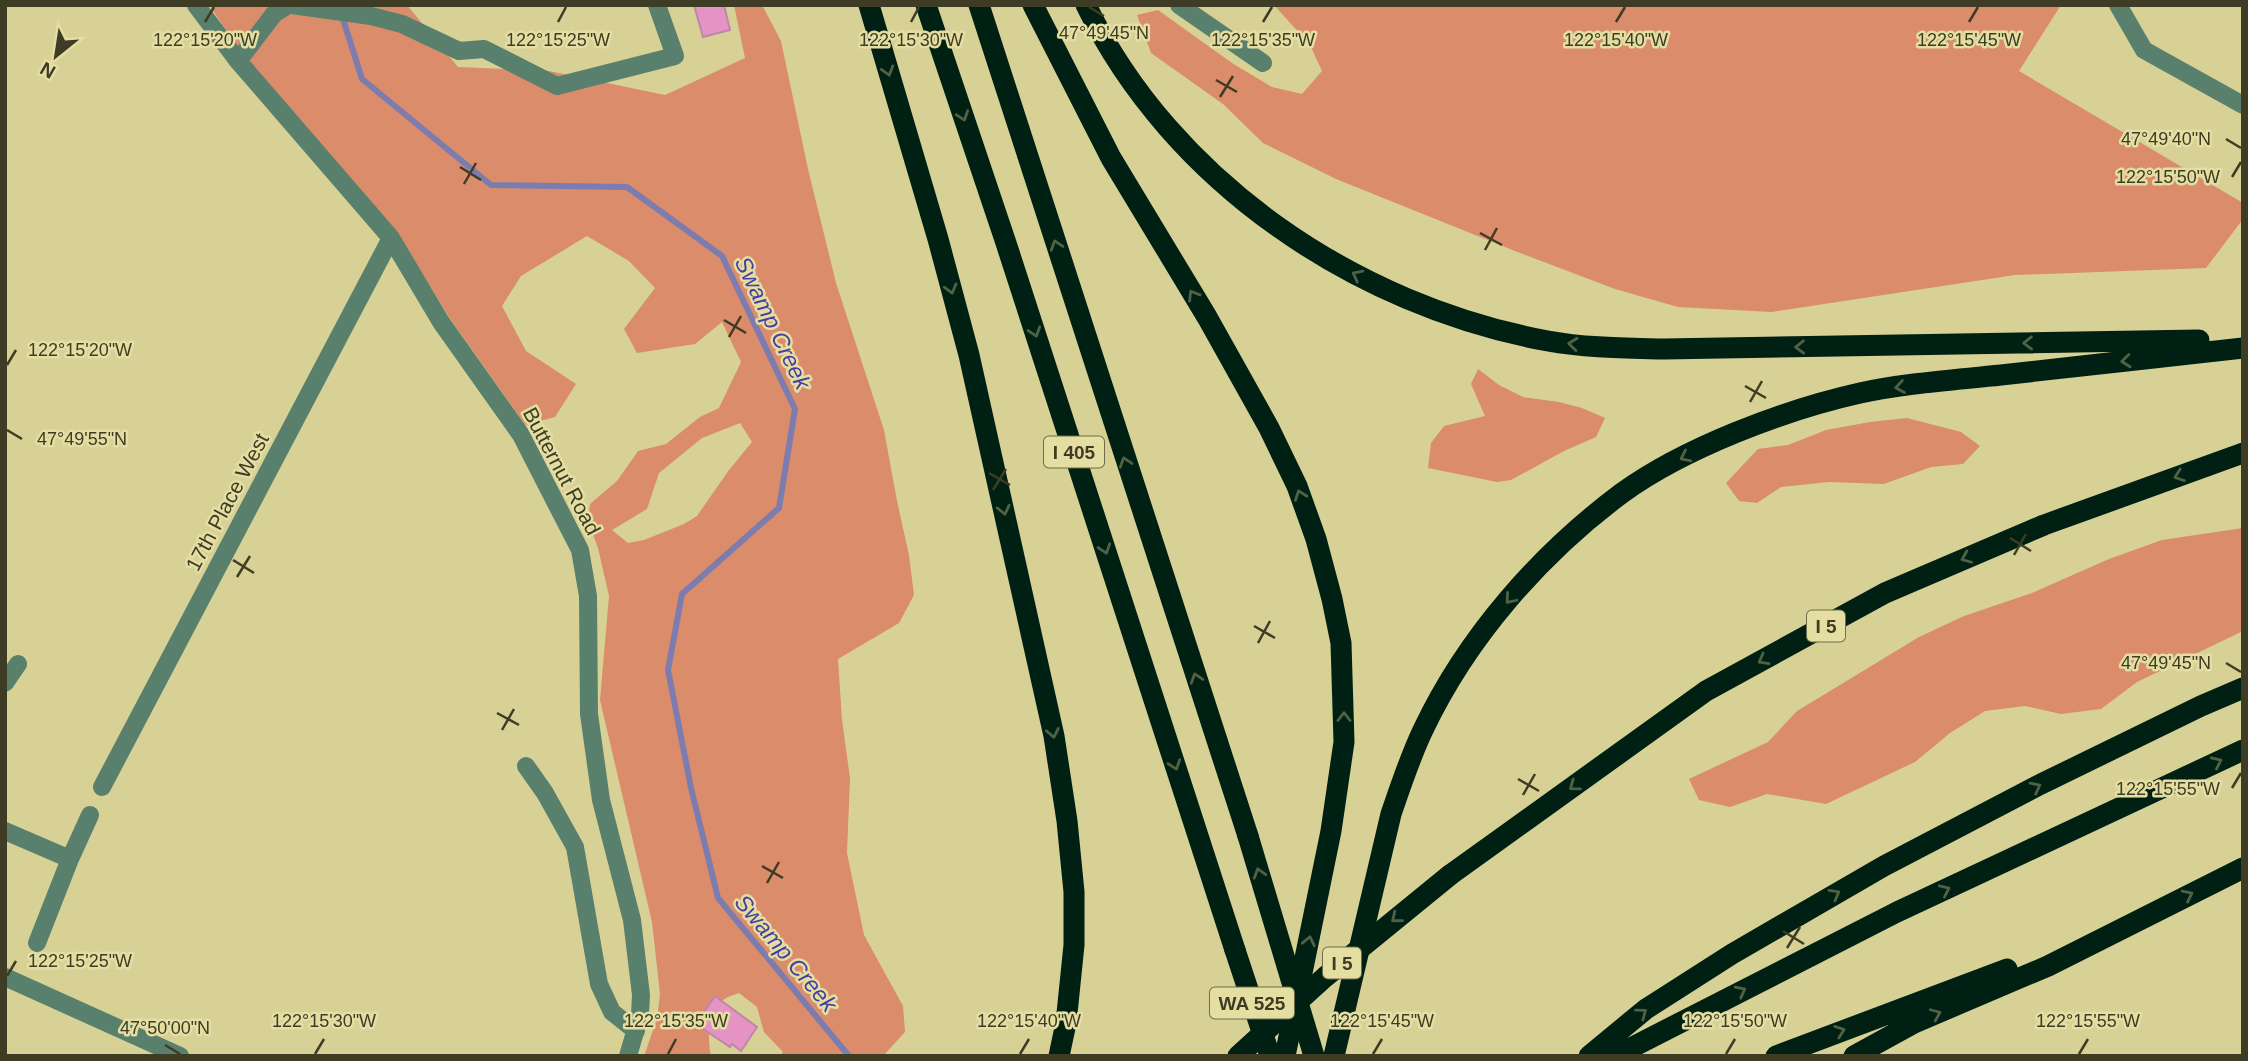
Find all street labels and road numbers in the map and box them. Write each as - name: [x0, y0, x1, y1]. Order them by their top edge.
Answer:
- street label: Butternut Road: [519, 403, 605, 539]
- street label: 17th Place West: [181, 429, 273, 575]
- road number: I 405: [1044, 436, 1104, 467]
- road number: I 5: [1807, 610, 1845, 642]
- road number: I 5: [1323, 948, 1361, 979]
- road number: WA 525: [1210, 987, 1294, 1018]

